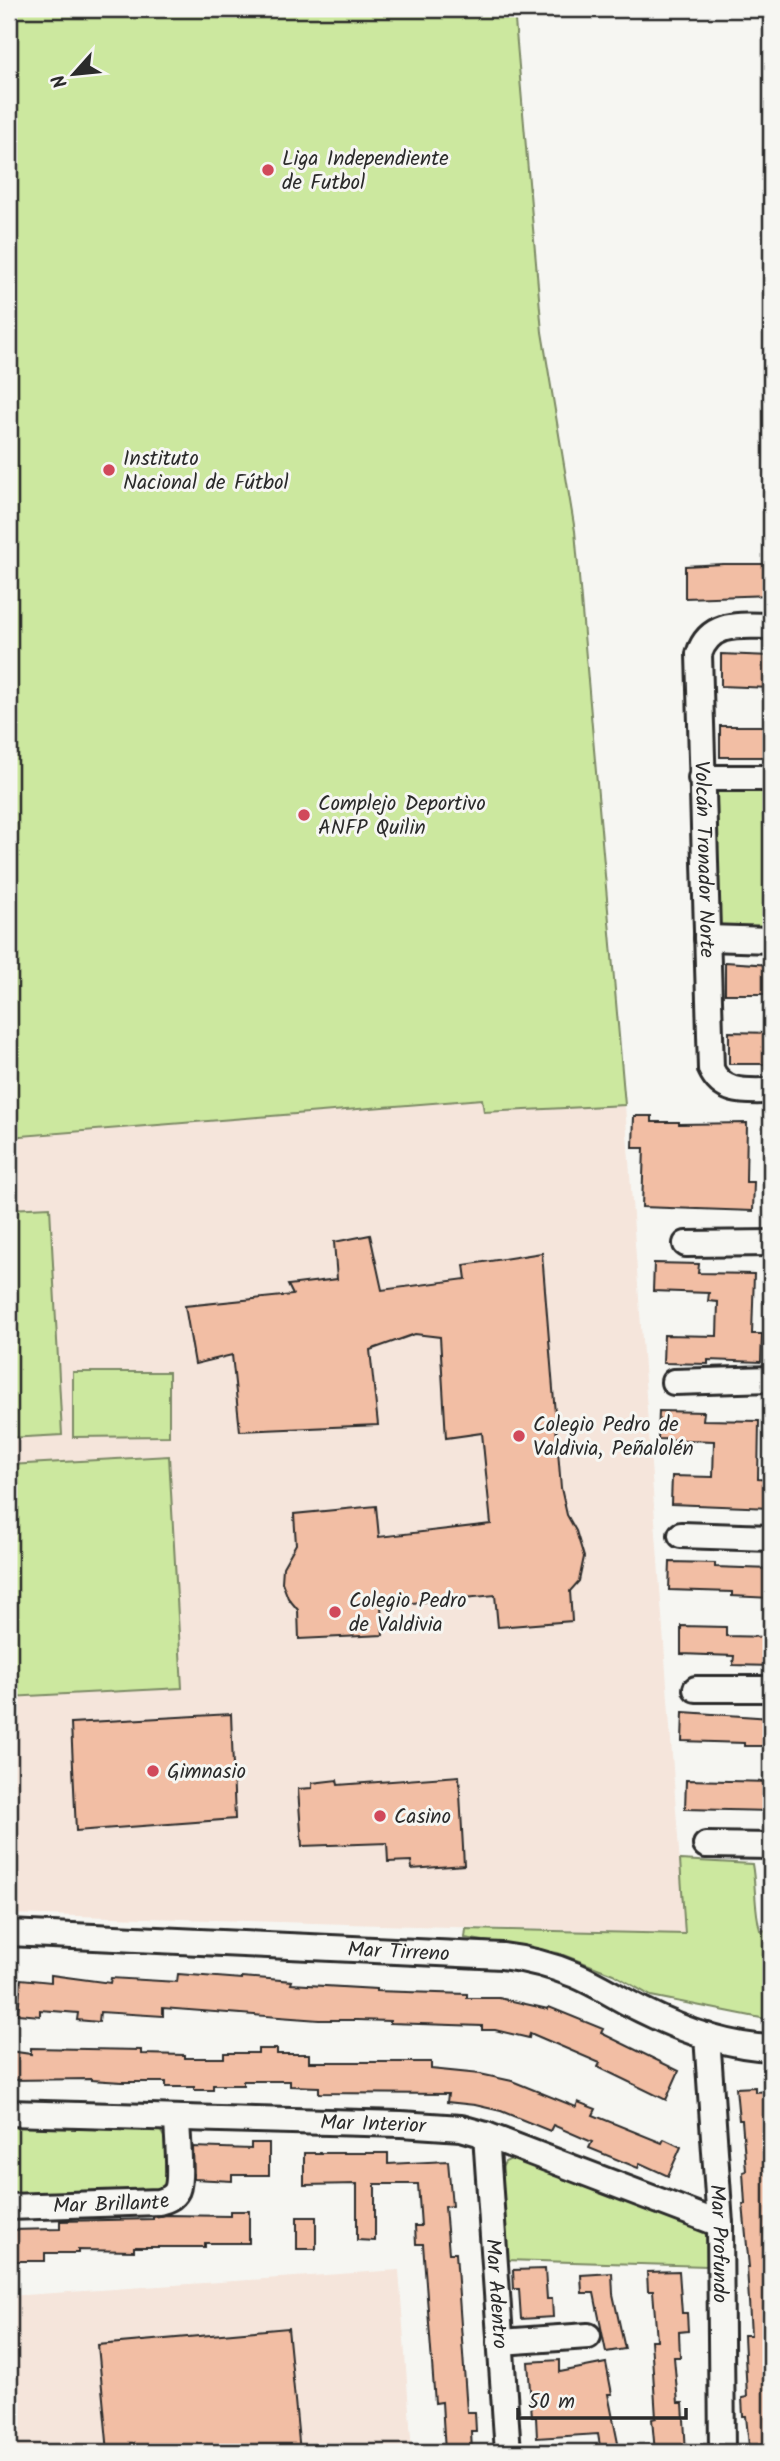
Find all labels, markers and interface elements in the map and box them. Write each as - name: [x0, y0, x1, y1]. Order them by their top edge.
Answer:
- north arrow: [38, 38, 108, 108]
- text: N: [45, 69, 77, 93]
- place label: Liga Independiente de Futbol: [282, 143, 449, 200]
- marker: Liga Independiente de Futbol: [260, 162, 276, 178]
- place label: Instituto Nacional de Fútbol: [123, 443, 289, 500]
- marker: Instituto Nacional de Fútbol: [101, 462, 117, 478]
- street label: Volcán Tronador Norte: [684, 760, 723, 959]
- place label: Complejo Deportivo ANFP Quilin: [318, 788, 486, 845]
- marker: Complejo Deportivo ANFP Quilin: [296, 807, 312, 823]
- place label: Colegio Pedro de Valdivia, Peñalolén: [533, 1409, 694, 1466]
- marker: Colegio Pedro de Valdivia, Peñalolén: [511, 1428, 527, 1444]
- place label: Colegio Pedro de Valdivia: [349, 1585, 466, 1642]
- marker: Colegio Pedro de Valdivia: [327, 1604, 343, 1620]
- place label: Gimnasio: [167, 1756, 246, 1789]
- marker: Gimnasio: [145, 1763, 161, 1779]
- place label: Casino: [394, 1801, 451, 1834]
- marker: Casino: [372, 1808, 388, 1824]
- street label: Mar Tirreno: [347, 1934, 450, 1972]
- street label: Mar Interior: [320, 2107, 428, 2144]
- street label: Mar Profundo: [699, 2183, 736, 2303]
- street label: Mar Brillante: [52, 2185, 175, 2224]
- street label: Mar Adentro: [475, 2238, 516, 2350]
- scale bar: [518, 2377, 686, 2421]
- text: 50 m: [528, 2386, 575, 2419]

